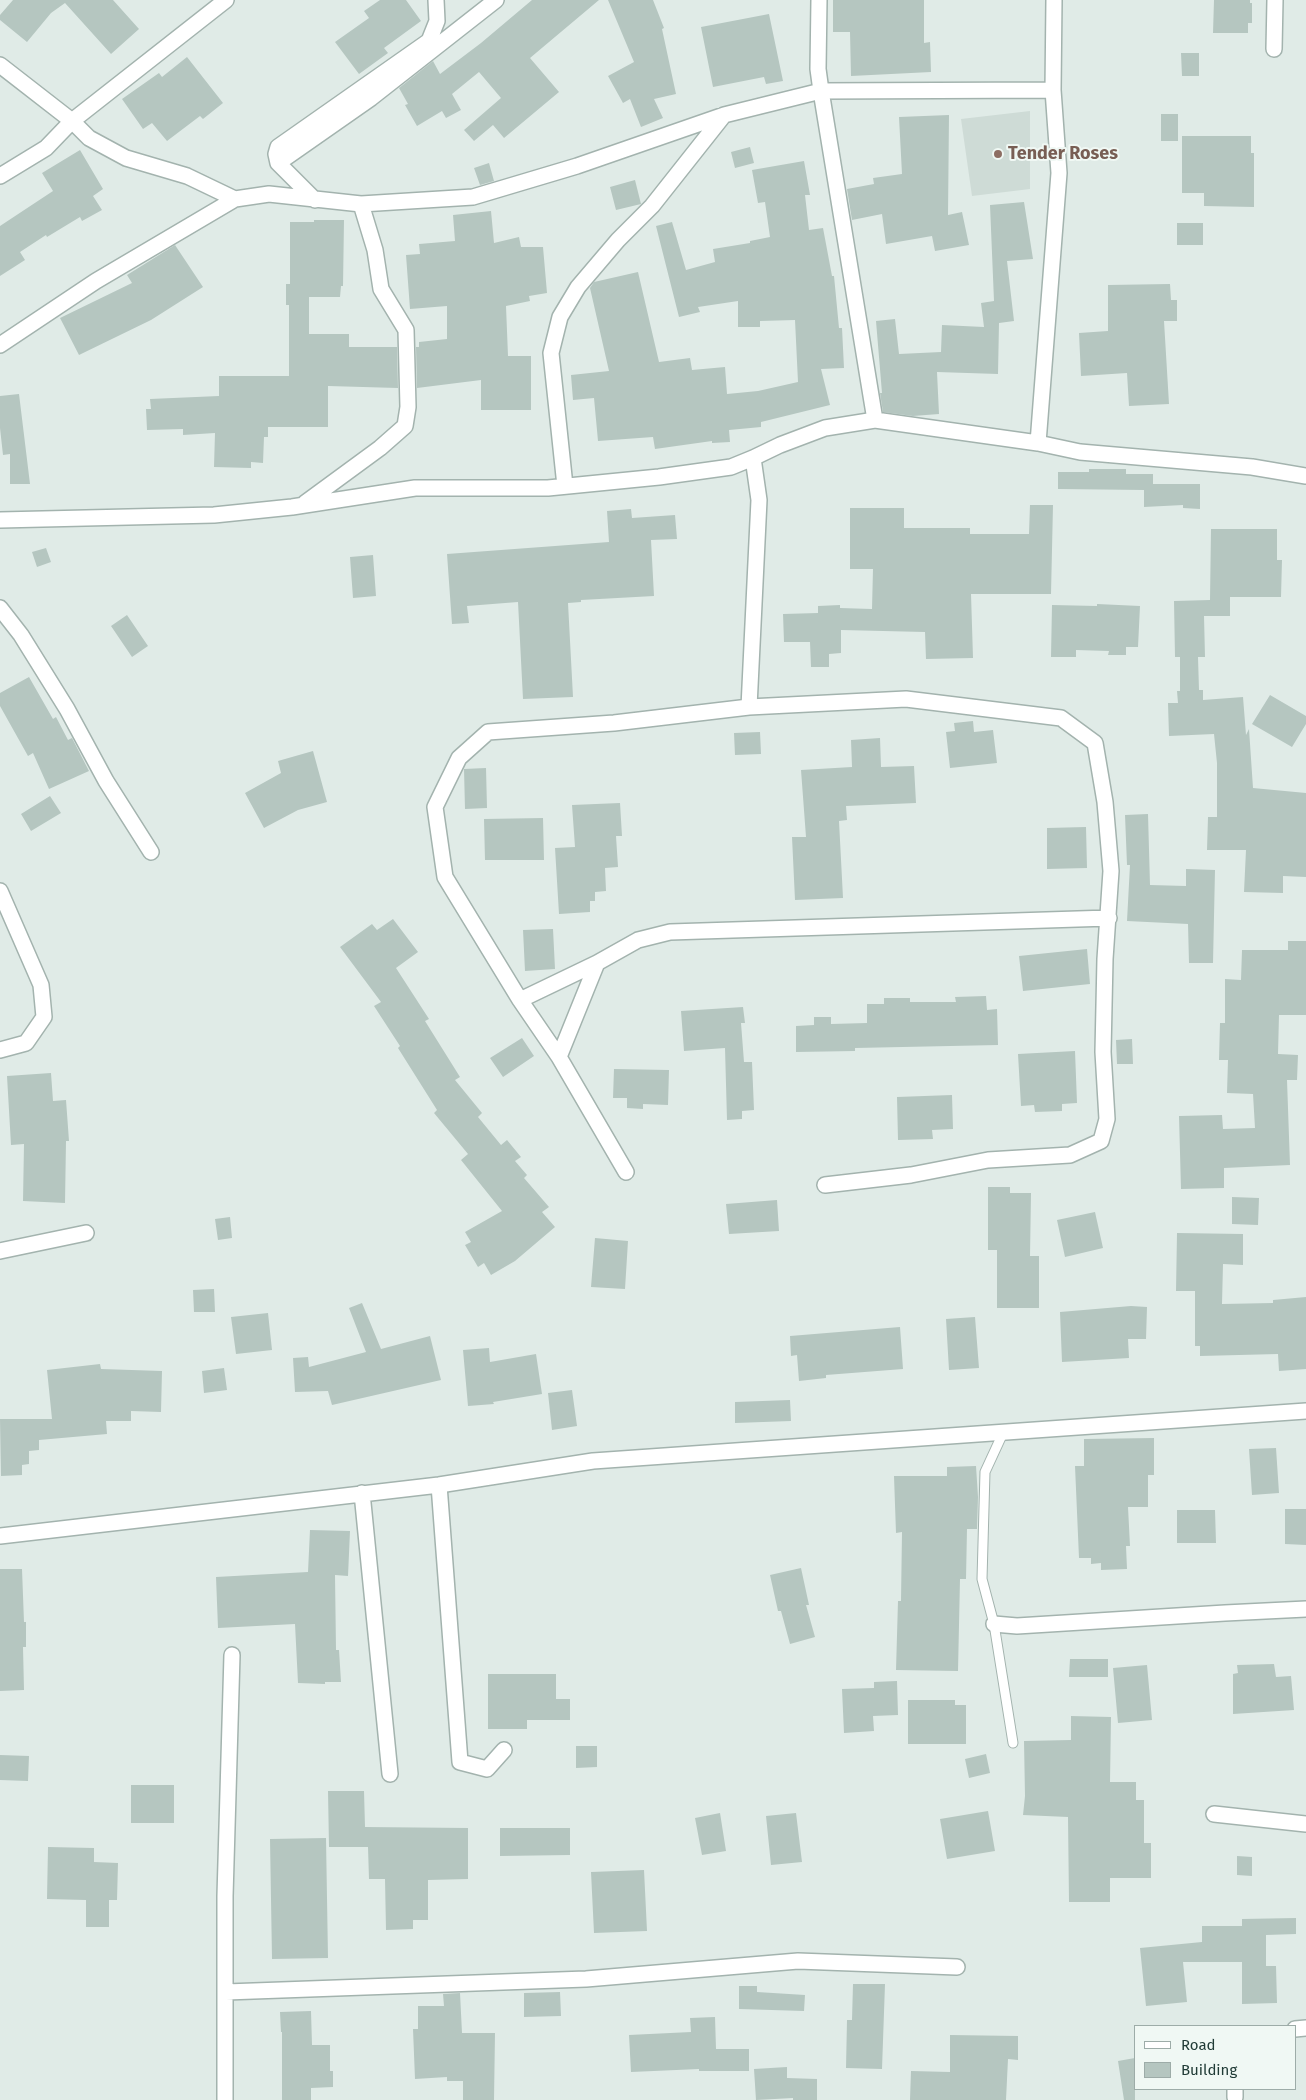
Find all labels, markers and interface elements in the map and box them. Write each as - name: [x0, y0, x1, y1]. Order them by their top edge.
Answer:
- place label: Tender Roses: [1008, 143, 1118, 165]
- marker: Tender Roses: [992, 148, 1004, 160]
- legend: [1134, 2025, 1296, 2090]
- text: Road: [1181, 2036, 1216, 2054]
- text: Building: [1181, 2061, 1237, 2079]

